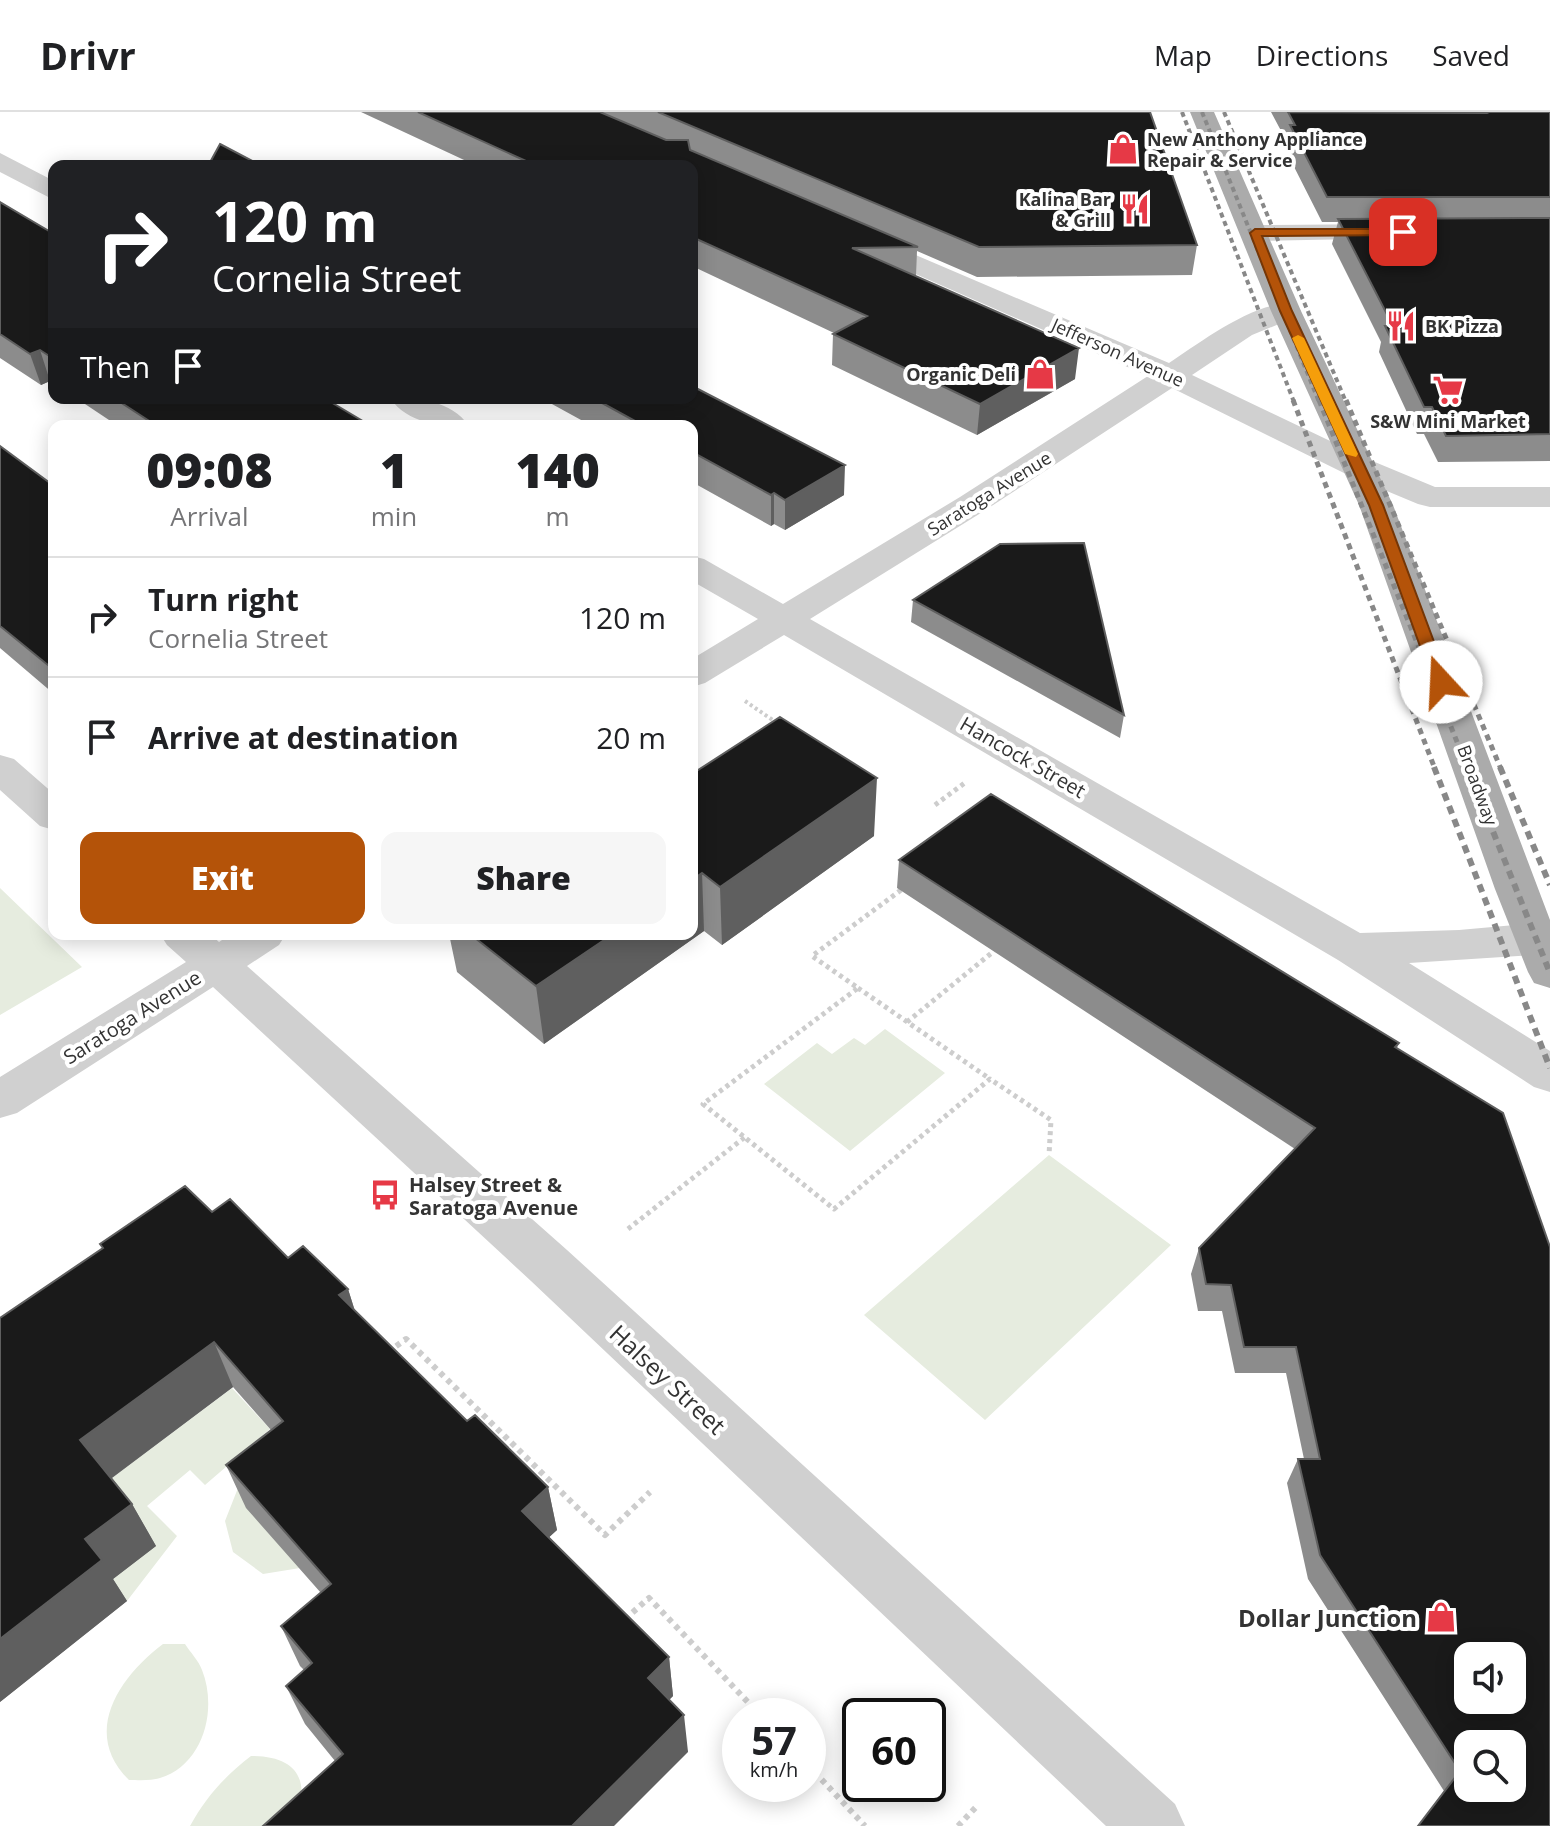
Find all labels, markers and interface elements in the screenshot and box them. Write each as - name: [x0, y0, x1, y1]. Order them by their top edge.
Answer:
- text: Drivr: [40, 29, 136, 81]
- text: Map: [1154, 36, 1212, 74]
- text: Directions: [1256, 36, 1388, 74]
- text: Saved: [1432, 36, 1510, 74]
- place label: New Anthony Appliance Repair & Service: [1147, 127, 1363, 172]
- shop icon: New Anthony Appliance Repair & Service: [1106, 132, 1140, 166]
- text: 120 m: [212, 182, 378, 258]
- place label: Kalina Bar & Grill: [1019, 187, 1111, 232]
- icon: right: [80, 192, 184, 296]
- restaurant icon: Kalina Bar & Grill: [1118, 192, 1152, 226]
- pin: [1369, 198, 1437, 266]
- icon: arrive: [1381, 210, 1425, 254]
- text: Cornelia Street: [212, 254, 461, 303]
- restaurant icon: BK Pizza: [1384, 309, 1418, 343]
- street label: Jefferson Avenue: [1046, 311, 1188, 392]
- place label: BK Pizza: [1425, 314, 1499, 338]
- icon: arrive: [166, 344, 210, 388]
- text: Then: [80, 346, 150, 387]
- shop icon: Organic Deli: [1023, 357, 1057, 391]
- place label: Organic Deli: [906, 362, 1016, 386]
- supermarket icon: S&W Mini Market: [1431, 373, 1465, 407]
- place label: S&W Mini Market: [1370, 409, 1526, 433]
- text: 09:08: [146, 437, 273, 502]
- text: 1: [380, 437, 408, 502]
- text: 140: [515, 437, 600, 502]
- street label: Saratoga Avenue: [923, 445, 1055, 541]
- text: Arrival: [170, 498, 248, 534]
- text: min: [371, 498, 417, 534]
- text: m: [546, 498, 570, 534]
- text: Turn right: [148, 579, 299, 620]
- icon: right: [80, 595, 124, 639]
- text: 120 m: [579, 597, 666, 638]
- text: Cornelia Street: [148, 620, 328, 656]
- position arrow: [1399, 640, 1483, 724]
- street label: Hancock Street: [955, 710, 1091, 804]
- icon: arrive: [80, 715, 124, 759]
- text: Arrive at destination: [148, 717, 459, 758]
- text: 20 m: [596, 717, 666, 758]
- street label: Broadway: [1452, 742, 1504, 829]
- button: Exit: [80, 832, 365, 924]
- button: Share: [381, 832, 666, 924]
- street label: Saratoga Avenue: [58, 964, 206, 1070]
- place label: Halsey Street & Saratoga Avenue: [409, 1171, 578, 1221]
- bus stop icon: Halsey Street & Saratoga Avenue: [368, 1178, 402, 1212]
- street label: Halsey Street: [603, 1317, 733, 1441]
- shop icon: Dollar Junction: [1424, 1600, 1458, 1634]
- place label: Dollar Junction: [1238, 1601, 1417, 1634]
- map controls: [1454, 1642, 1526, 1802]
- button: sound: [1454, 1642, 1526, 1714]
- speed limit sign: 60: [842, 1698, 946, 1802]
- text: 57: [751, 1712, 797, 1767]
- button: search: [1454, 1730, 1526, 1802]
- text: km/h: [750, 1756, 798, 1783]

